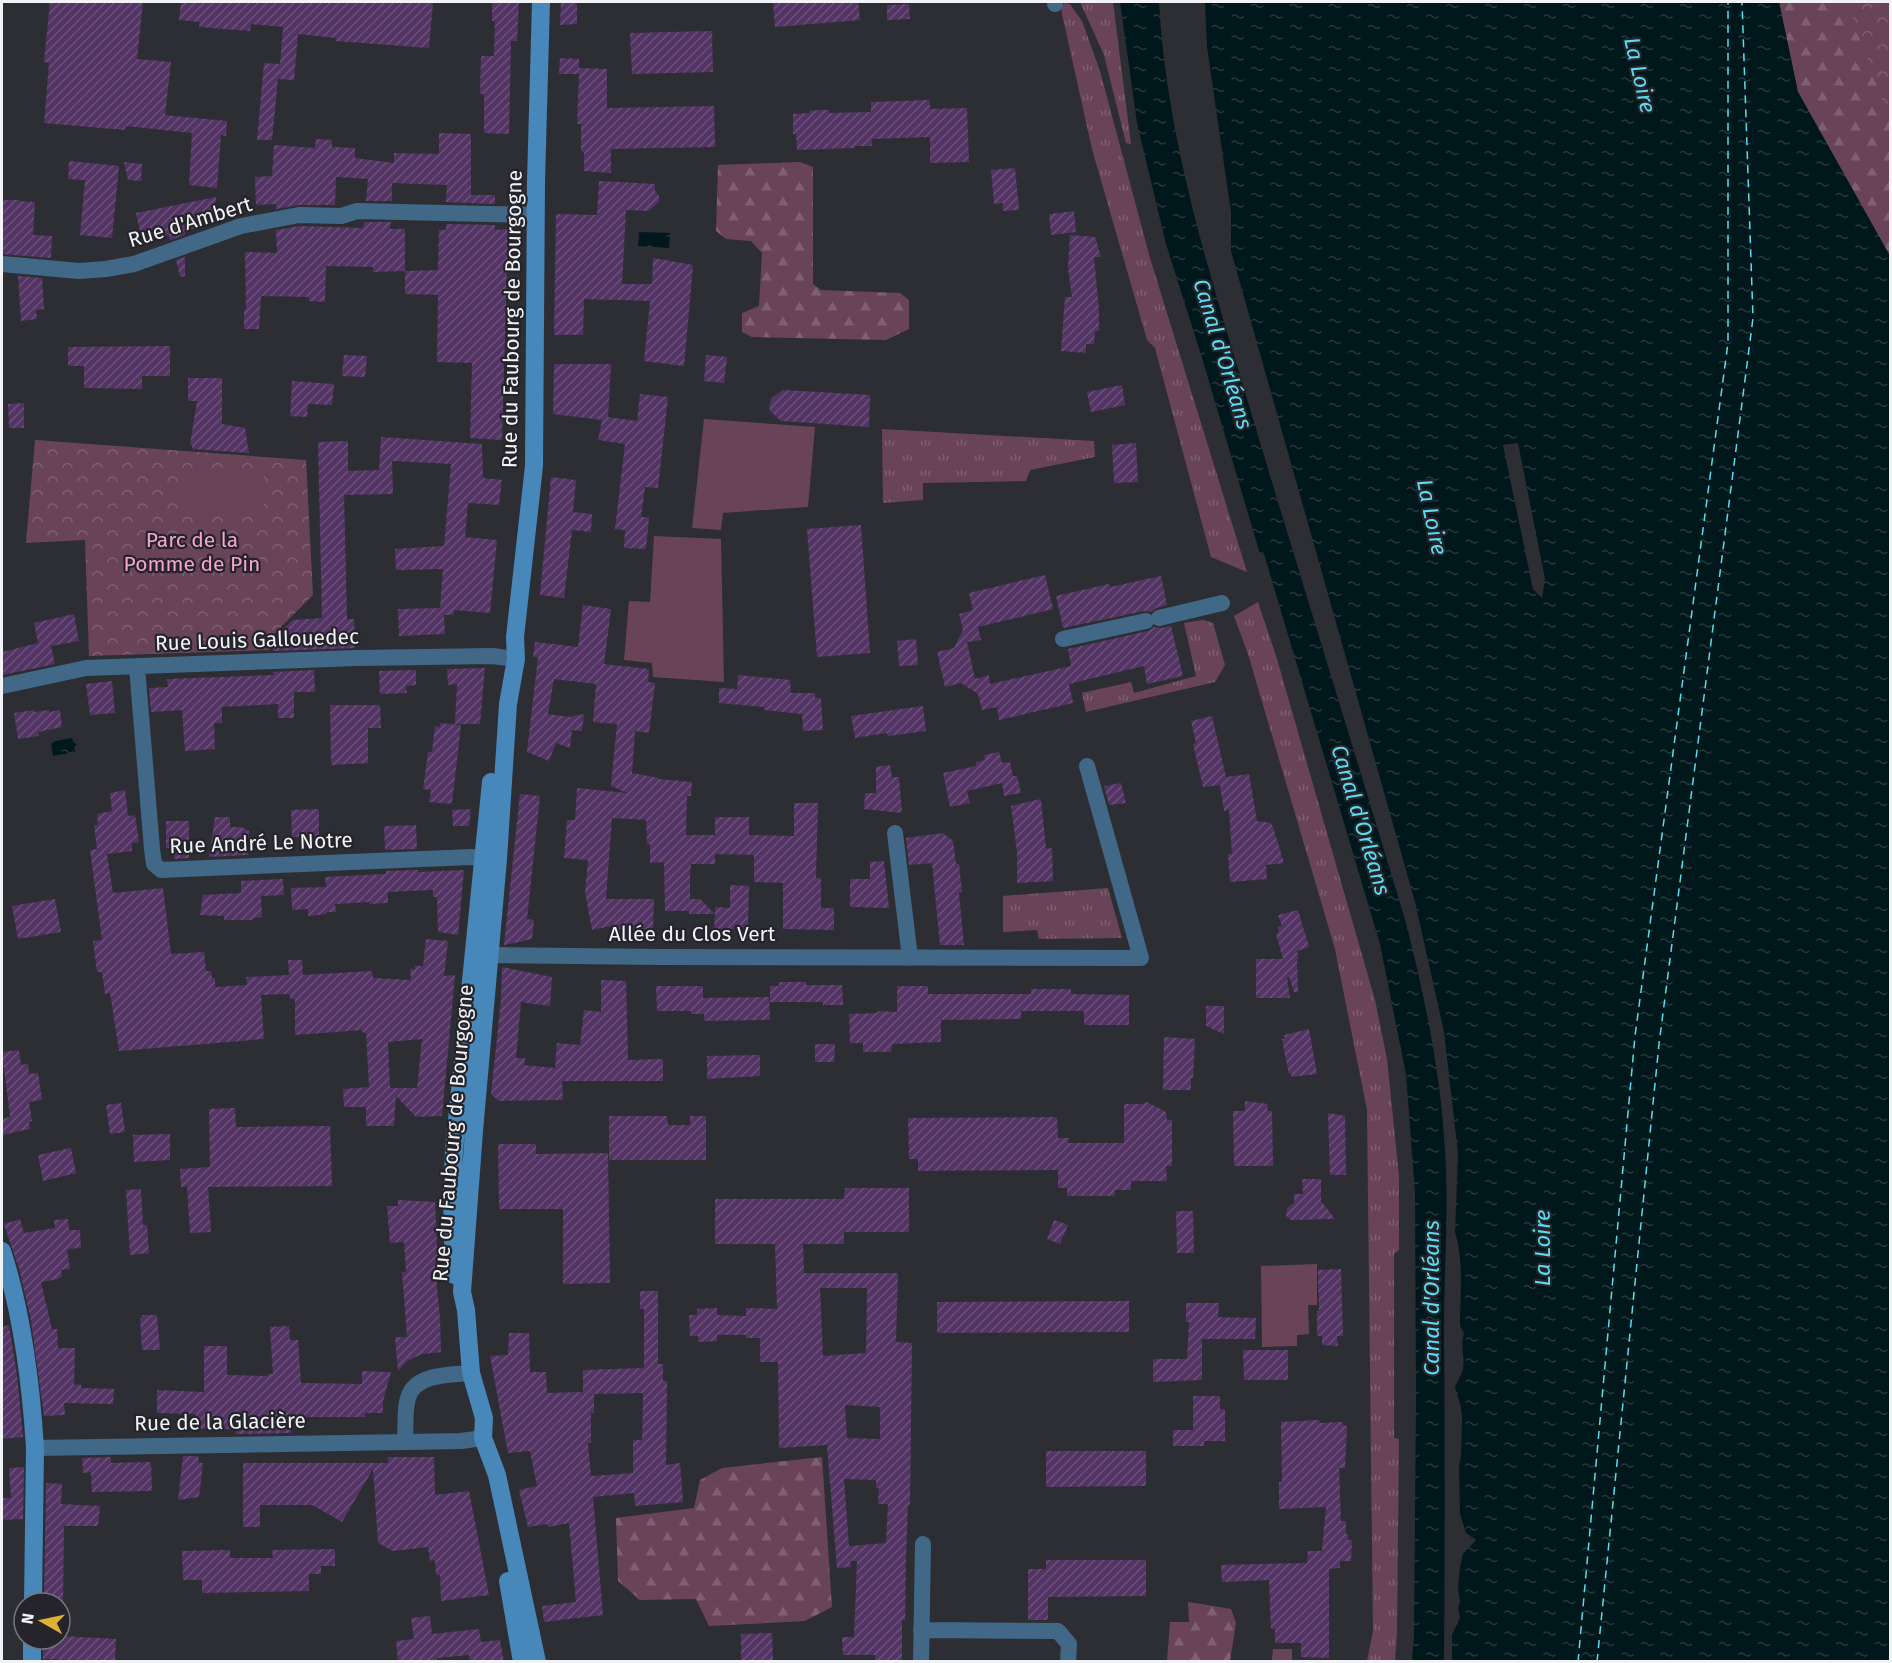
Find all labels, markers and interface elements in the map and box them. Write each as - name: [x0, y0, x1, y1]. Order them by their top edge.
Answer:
- water label: La Loire: [1618, 35, 1662, 115]
- street label: Rue du Faubourg de Bourgogne: [496, 170, 528, 468]
- street label: Rue d'Ambert: [125, 191, 255, 253]
- water label: Canal d'Orléans: [1187, 276, 1259, 432]
- water label: La Loire: [1411, 477, 1453, 557]
- park label: Parc de la Pomme de Pin: [124, 527, 260, 577]
- street label: Rue Louis Gallouedec: [154, 623, 360, 657]
- water label: Canal d'Orléans: [1325, 742, 1397, 898]
- street label: Rue André Le Notre: [169, 827, 353, 859]
- street label: Allée du Clos Vert: [609, 921, 776, 947]
- street label: Rue du Faubourg de Bourgogne: [427, 983, 479, 1283]
- water label: La Loire: [1529, 1210, 1556, 1286]
- water label: Canal d'Orléans: [1418, 1220, 1445, 1376]
- street label: Rue de la Glacière: [134, 1408, 306, 1436]
- north arrow: [12, 1591, 72, 1651]
- text: N: [17, 1612, 38, 1625]

